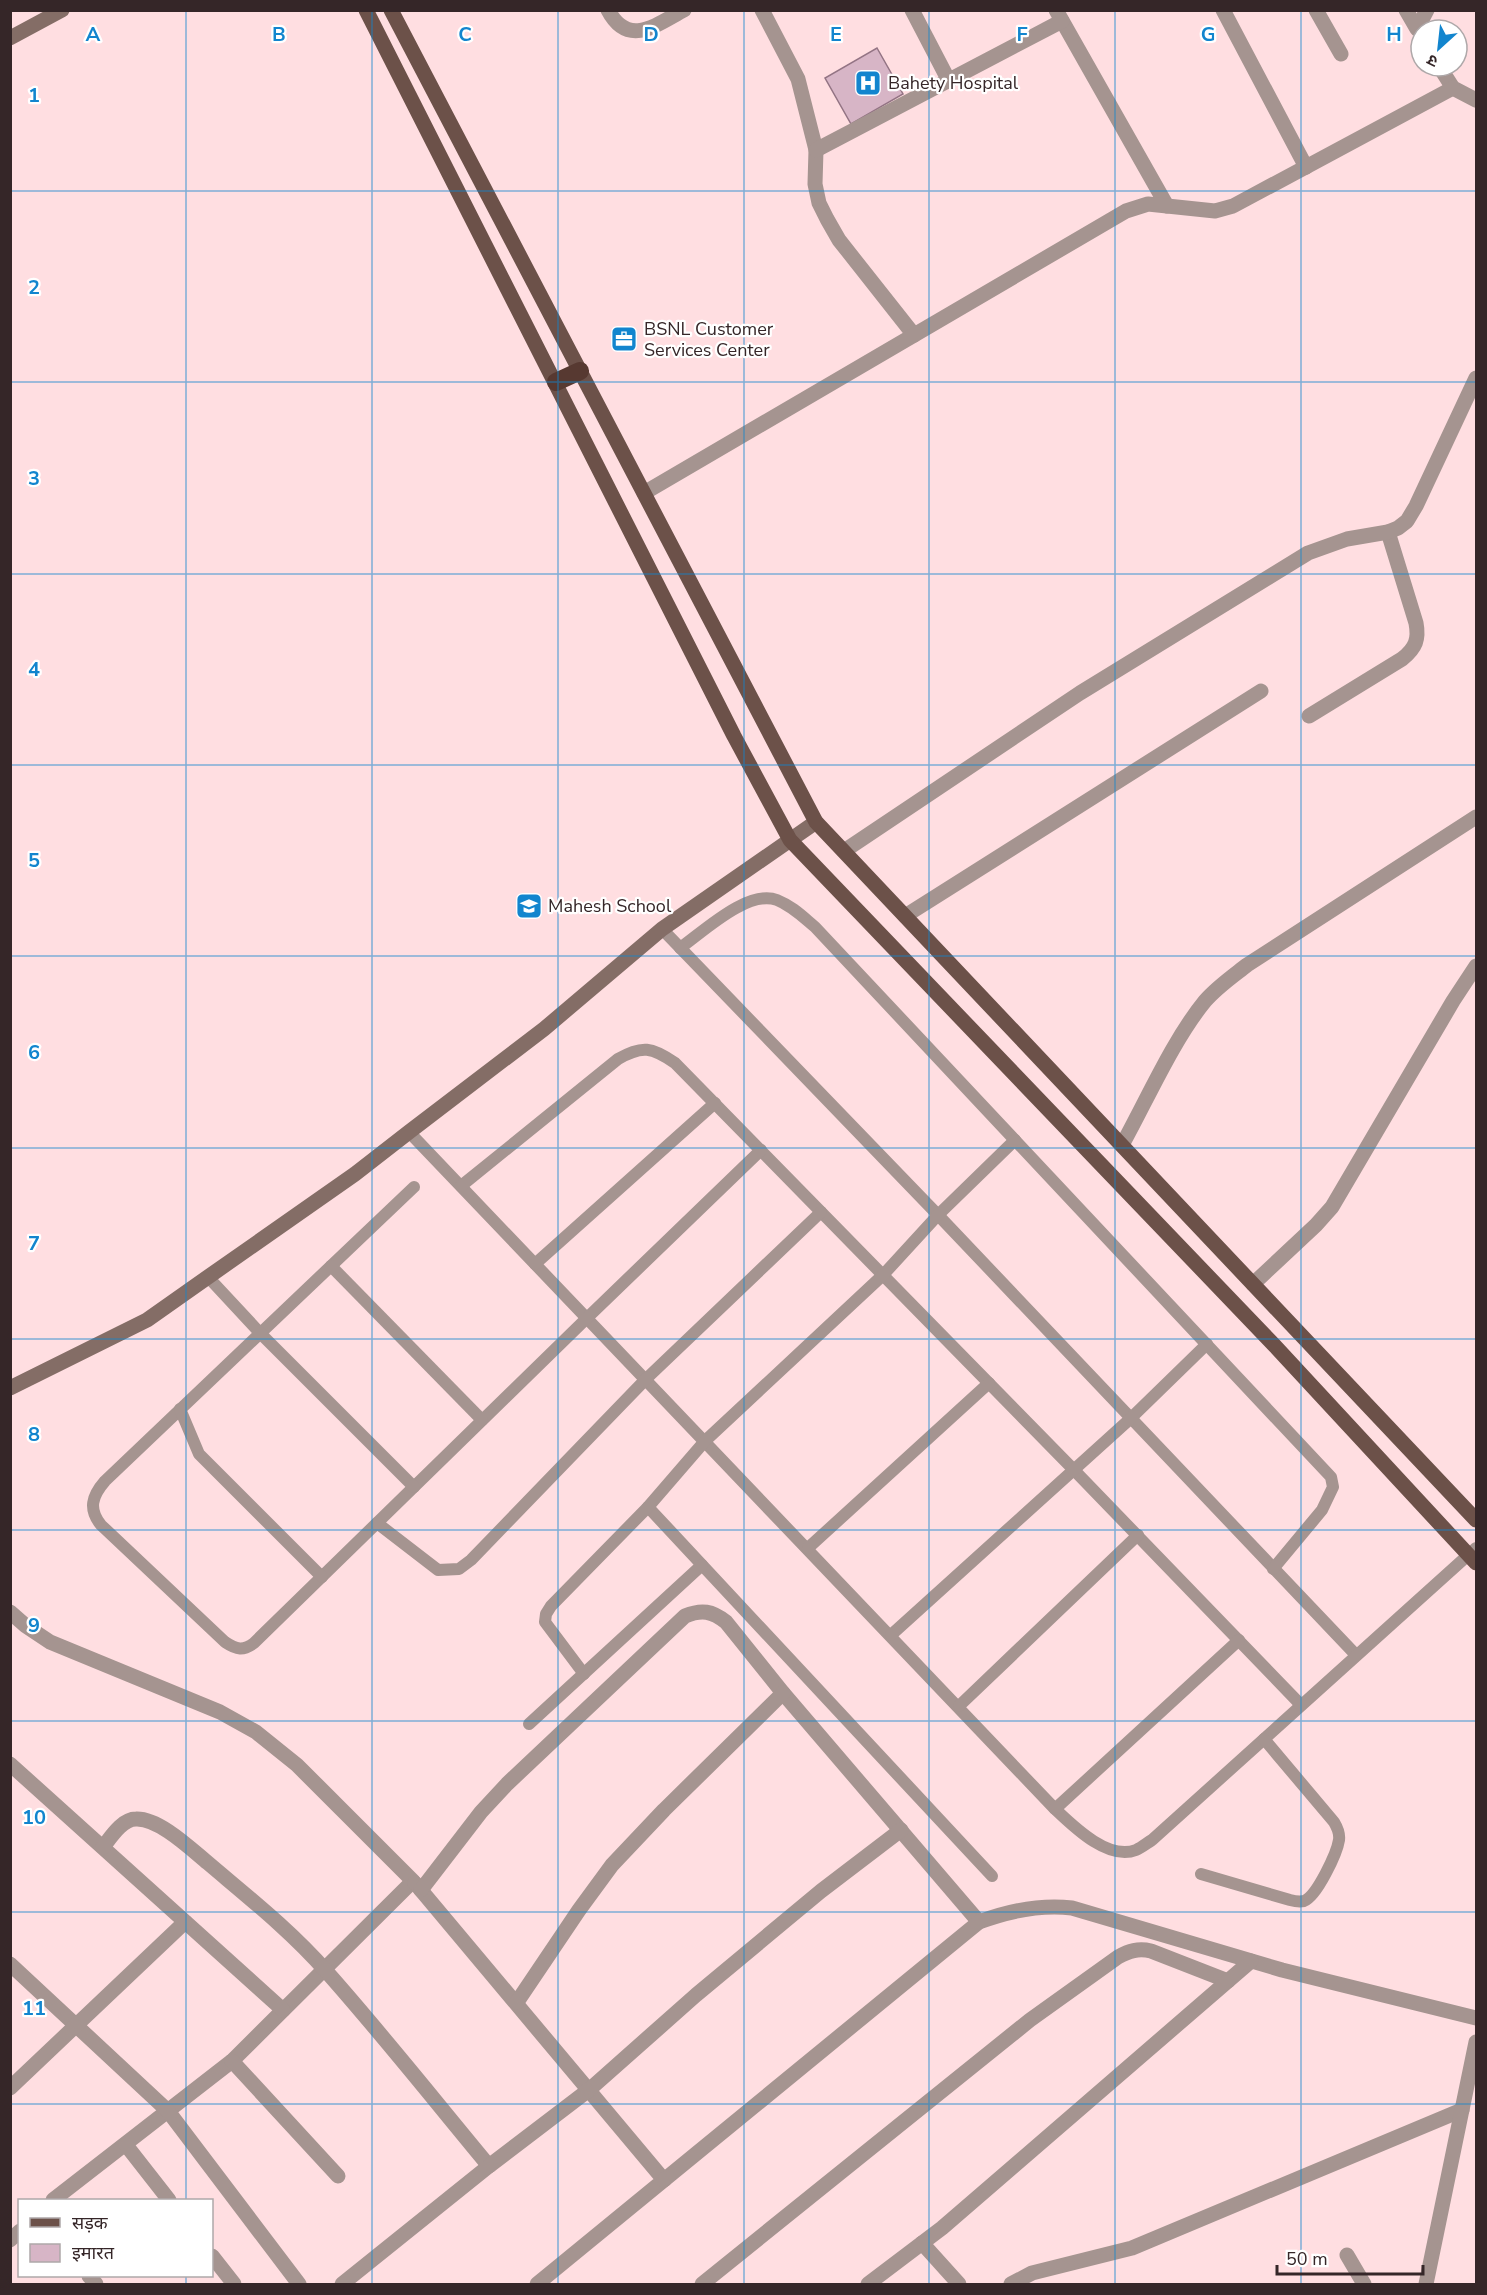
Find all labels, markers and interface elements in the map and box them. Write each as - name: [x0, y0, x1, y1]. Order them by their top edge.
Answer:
- north arrow: [1409, 18, 1469, 78]
- text: A: [86, 21, 101, 48]
- text: B: [272, 21, 286, 48]
- text: C: [458, 21, 472, 48]
- text: D: [643, 21, 659, 48]
- text: E: [830, 21, 842, 48]
- text: F: [1016, 21, 1028, 48]
- text: G: [1201, 21, 1215, 48]
- text: H: [1386, 21, 1402, 48]
- text: उ: [1423, 48, 1442, 72]
- hospital icon: Bahety Hospital: [853, 68, 883, 98]
- place label: Bahety Hospital: [888, 71, 1019, 95]
- text: 1: [28, 82, 40, 109]
- text: 2: [28, 274, 40, 301]
- place label: BSNL Customer Services Center: [644, 317, 774, 362]
- office icon: BSNL Customer Services Center: [609, 324, 639, 354]
- text: 3: [28, 465, 40, 492]
- text: 4: [28, 656, 40, 683]
- text: 5: [28, 847, 40, 874]
- school or university icon: Mahesh School: [514, 891, 544, 921]
- place label: Mahesh School: [548, 894, 672, 918]
- text: 6: [28, 1039, 40, 1066]
- text: 7: [28, 1230, 40, 1257]
- text: 8: [28, 1421, 40, 1448]
- text: 9: [28, 1612, 40, 1639]
- text: 10: [22, 1804, 46, 1831]
- text: 11: [22, 1995, 46, 2022]
- legend: [18, 2199, 213, 2277]
- text: सड़क: [72, 2211, 109, 2235]
- scale bar: [1277, 2238, 1422, 2276]
- text: इमारत: [72, 2241, 115, 2265]
- text: 50 m: [1286, 2247, 1328, 2271]

